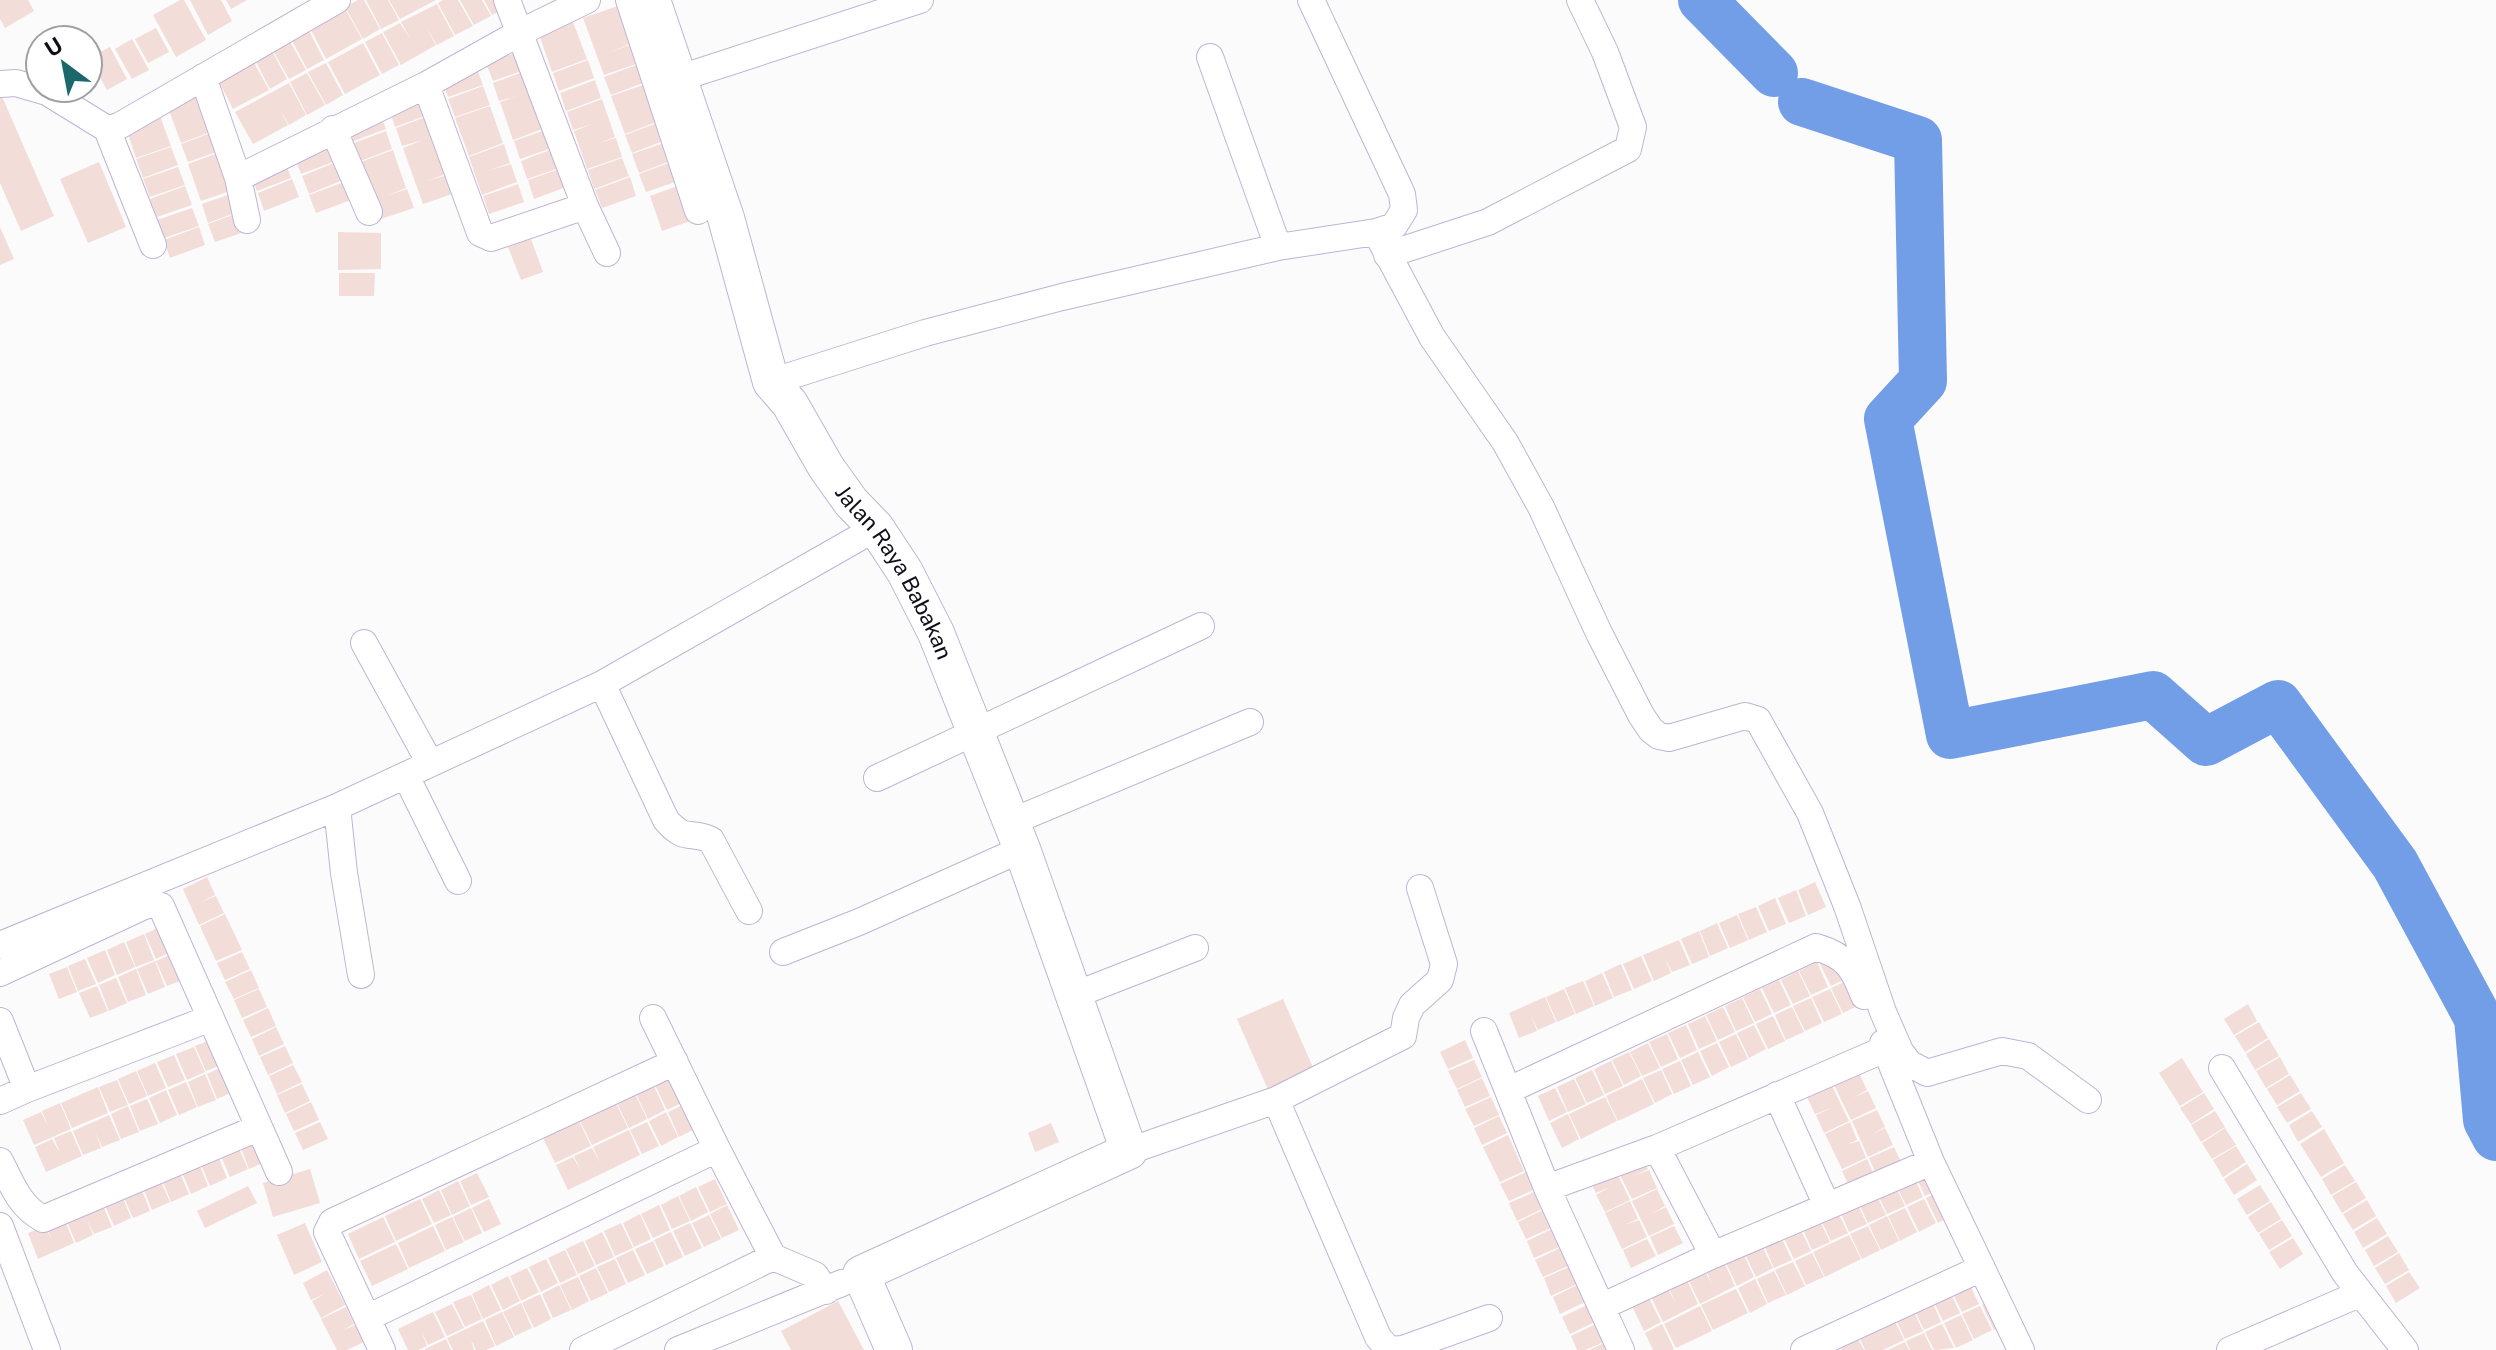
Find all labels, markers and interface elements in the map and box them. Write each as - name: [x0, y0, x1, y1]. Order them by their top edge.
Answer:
- north arrow: [24, 24, 104, 104]
- text: U: [40, 32, 67, 62]
- street label: Jalan Raya Babakan: [830, 480, 958, 663]

